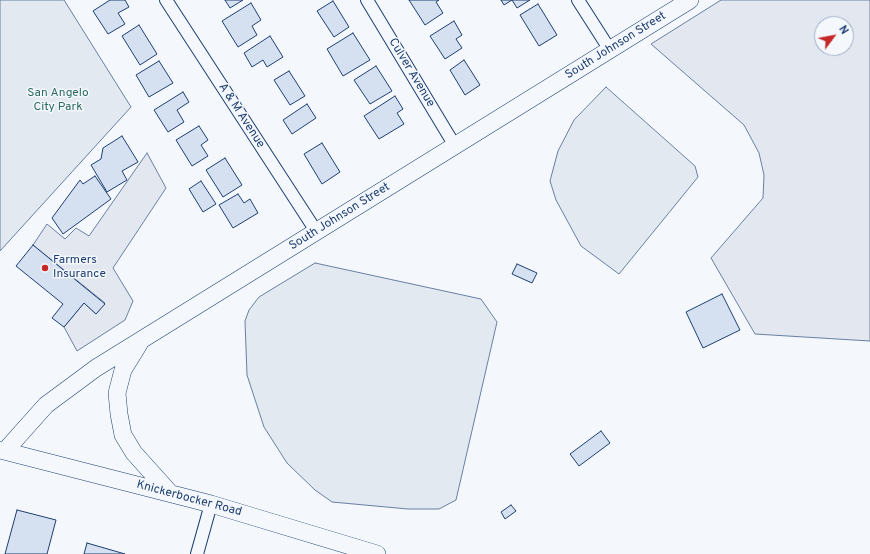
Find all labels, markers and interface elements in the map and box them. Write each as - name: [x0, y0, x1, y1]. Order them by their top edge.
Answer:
- street label: South Johnson Street: [563, 9, 669, 83]
- north arrow: [814, 16, 854, 56]
- text: N: [835, 23, 851, 37]
- street label: Culver Avenue: [385, 36, 437, 110]
- street label: A & M Avenue: [215, 81, 267, 151]
- park label: San Angelo City Park: [27, 87, 89, 115]
- street label: South Johnson Street: [287, 180, 393, 254]
- place label: Farmers Insurance: [53, 254, 106, 282]
- marker: Farmers Insurance: [40, 263, 50, 273]
- street label: Knickerbocker Road: [135, 478, 243, 520]

